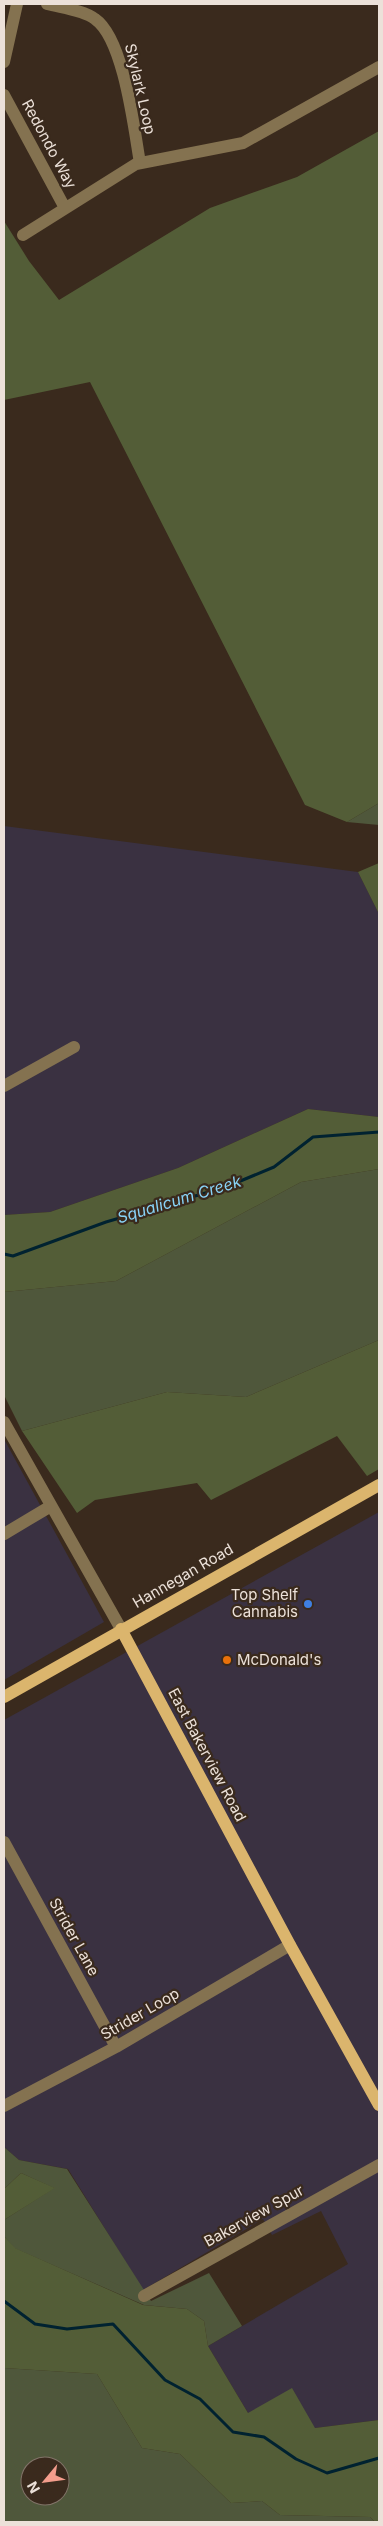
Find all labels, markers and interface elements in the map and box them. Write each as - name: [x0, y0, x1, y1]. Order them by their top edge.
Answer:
- street label: Skylark Loop: [121, 42, 160, 136]
- street label: Redondo Way: [18, 96, 81, 192]
- water label: Squalicum Creek: [114, 1171, 244, 1227]
- street label: Hannegan Road: [129, 1539, 236, 1612]
- place label: Top Shelf Cannabis: [231, 1585, 298, 1621]
- marker: Top Shelf Cannabis: [302, 1598, 314, 1610]
- place label: McDonald's: [237, 1650, 322, 1669]
- marker: McDonald's: [221, 1654, 233, 1666]
- street label: East Bakerview Road: [164, 1685, 251, 1825]
- street label: Strider Lane: [45, 1894, 104, 1979]
- street label: Strider Loop: [97, 1983, 182, 2044]
- street label: Bakerview Spur: [201, 2180, 307, 2251]
- north arrow: [20, 2456, 70, 2506]
- text: N: [23, 2479, 43, 2496]

